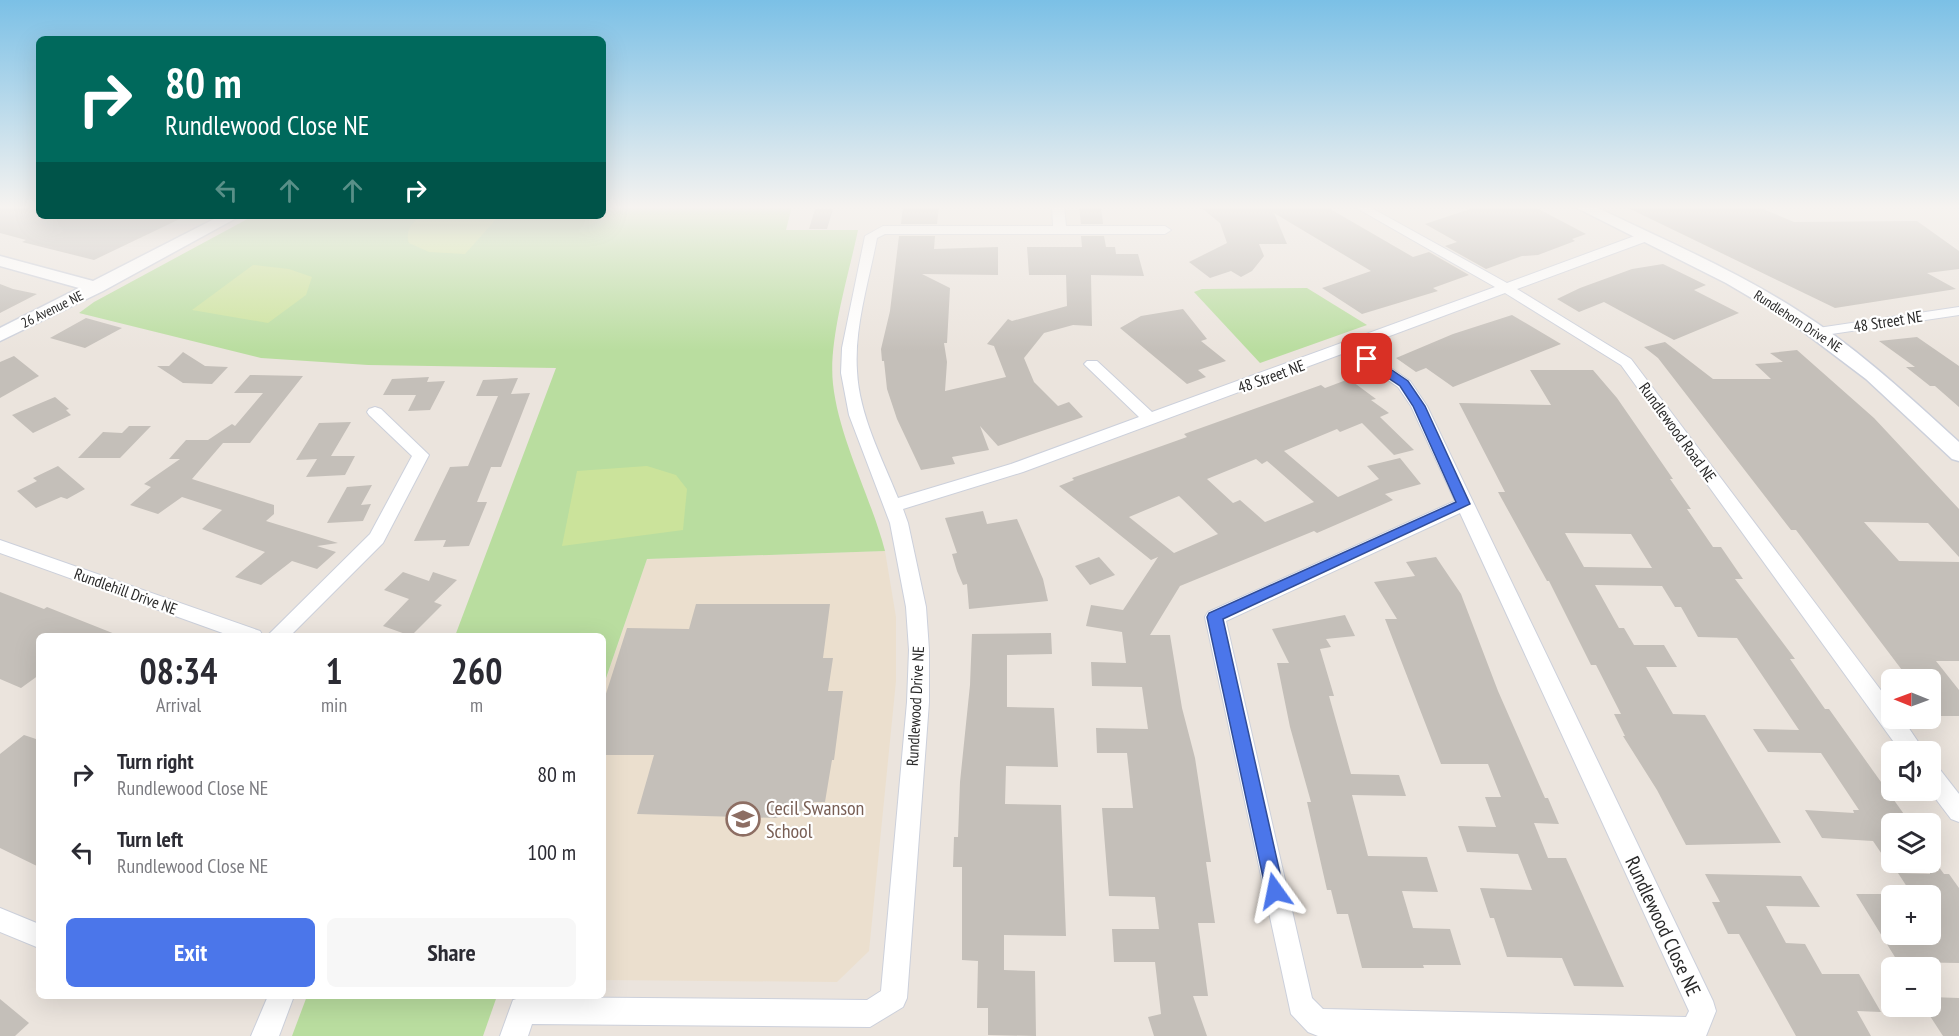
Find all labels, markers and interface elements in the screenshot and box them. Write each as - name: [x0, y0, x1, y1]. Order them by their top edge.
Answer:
- text: 80 m: [165, 55, 242, 110]
- icon: right: [66, 60, 144, 138]
- text: Rundlewood Close NE: [165, 108, 369, 142]
- icon: left: [210, 174, 243, 207]
- icon: ahead: [273, 174, 306, 207]
- icon: ahead: [336, 174, 369, 207]
- icon: right: [399, 174, 432, 207]
- street label: 26 Avenue NE: [18, 286, 86, 332]
- street label: Rundlehorn Drive NE: [1751, 286, 1845, 356]
- street label: 48 Street NE: [1852, 306, 1924, 336]
- pin: [1341, 333, 1392, 384]
- icon: arrive: [1350, 342, 1383, 375]
- street label: 48 Street NE: [1235, 355, 1307, 397]
- street label: Rundlewood Road NE: [1635, 378, 1721, 486]
- street label: Rundlehill Drive NE: [72, 563, 180, 619]
- street label: Rundlewood Drive NE: [902, 645, 928, 767]
- text: 08:34: [140, 647, 217, 694]
- text: 1: [325, 647, 343, 694]
- text: 260: [451, 647, 502, 694]
- north arrow: [1881, 669, 1941, 729]
- map controls: [1881, 669, 1941, 1017]
- text: Arrival: [156, 692, 201, 718]
- text: min: [321, 692, 347, 718]
- text: m: [470, 692, 483, 718]
- button: sound: [1881, 741, 1941, 801]
- text: Turn right: [117, 747, 194, 775]
- icon: right: [66, 758, 99, 791]
- text: 80 m: [537, 760, 576, 788]
- text: Rundlewood Close NE: [117, 775, 268, 801]
- place label: Cecil Swanson School: [766, 795, 864, 844]
- school or university icon: Cecil Swanson School: [725, 801, 761, 837]
- button: layers: [1881, 813, 1941, 873]
- text: Turn left: [117, 825, 183, 853]
- icon: left: [66, 836, 99, 869]
- text: 100 m: [527, 838, 576, 866]
- street label: Rundlewood Close NE: [1619, 852, 1707, 1000]
- text: Rundlewood Close NE: [117, 853, 268, 879]
- position arrow: [1243, 859, 1307, 923]
- button: +: [1881, 885, 1941, 945]
- button: Exit: [66, 918, 315, 987]
- button: Share: [327, 918, 576, 987]
- button: −: [1881, 957, 1941, 1017]

